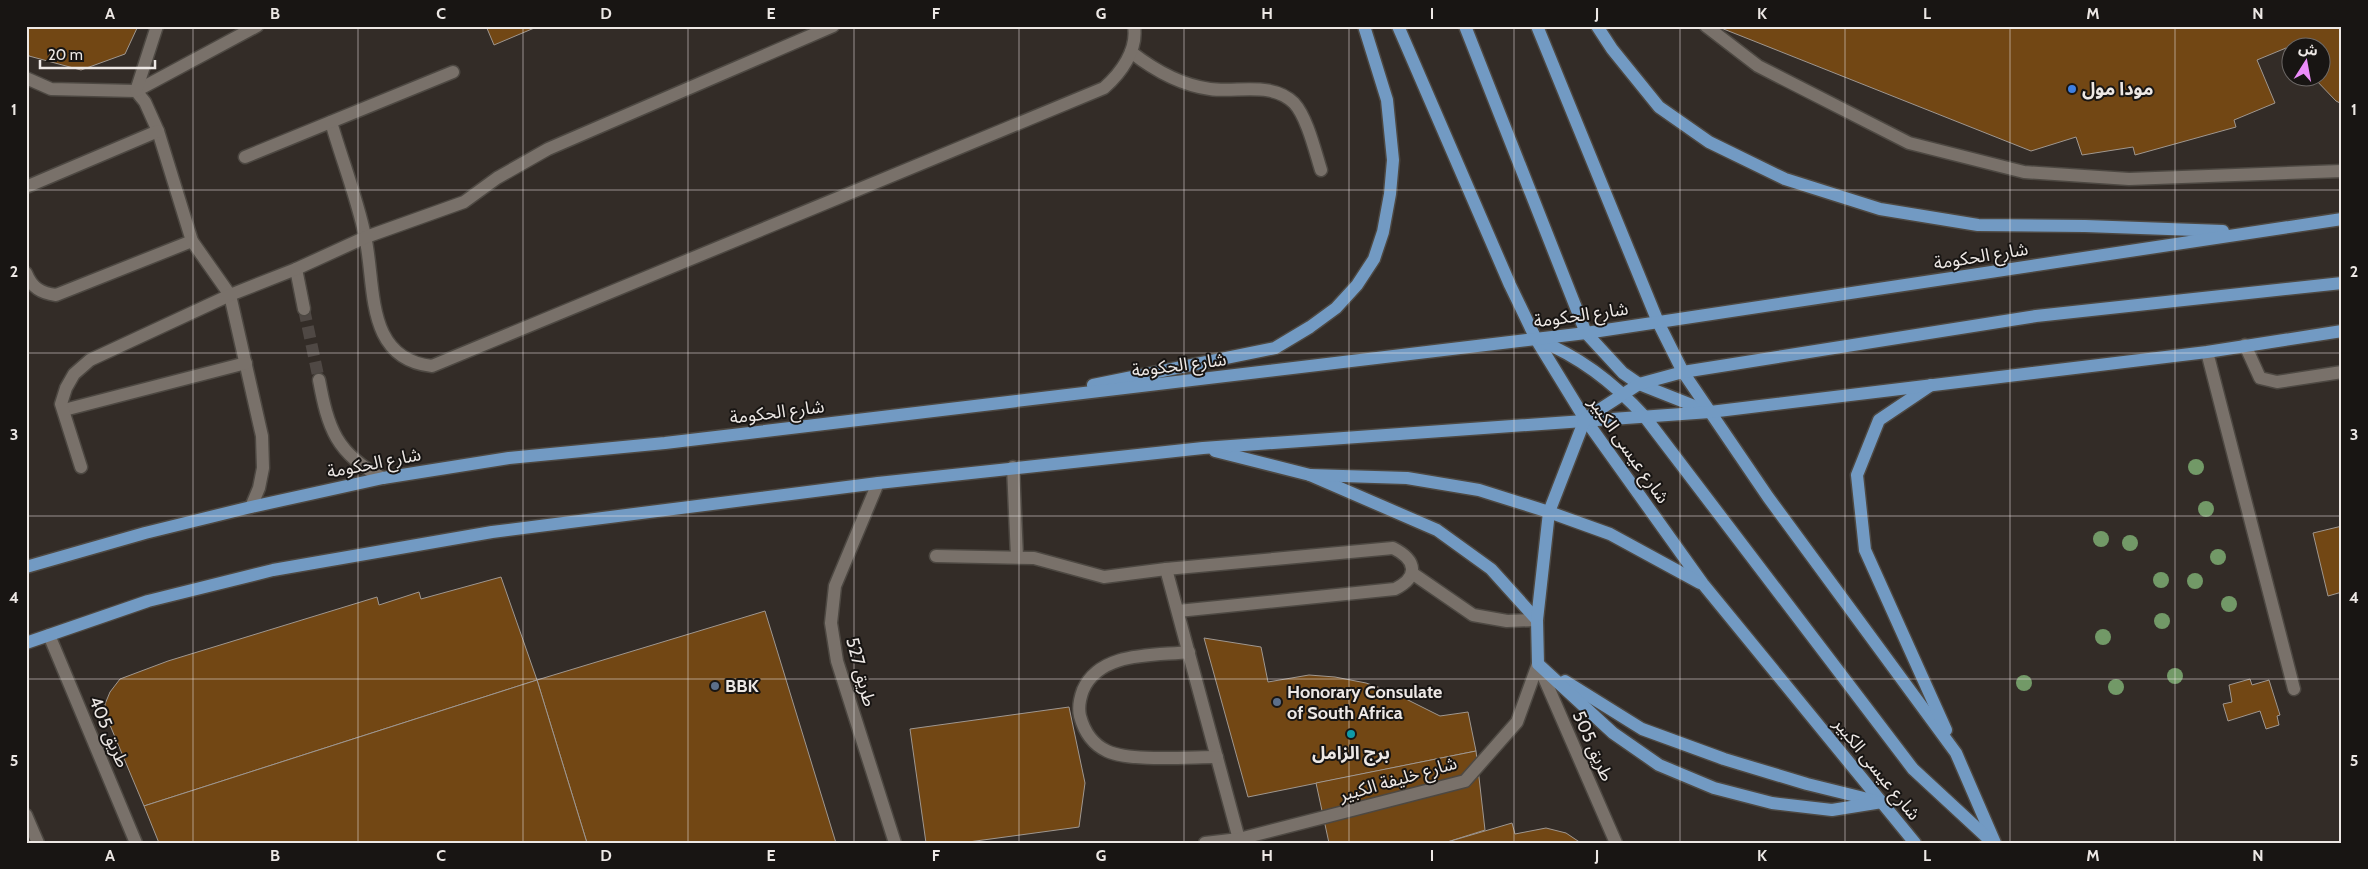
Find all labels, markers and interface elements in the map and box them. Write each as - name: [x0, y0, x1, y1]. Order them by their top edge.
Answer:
- text: A: [105, 4, 115, 23]
- text: B: [270, 4, 280, 23]
- text: C: [436, 4, 446, 23]
- text: D: [600, 4, 612, 23]
- text: E: [766, 4, 776, 23]
- text: F: [932, 4, 941, 23]
- text: G: [1096, 4, 1106, 23]
- text: H: [1261, 4, 1273, 23]
- text: I: [1430, 4, 1434, 23]
- text: J: [1594, 4, 1599, 23]
- text: K: [1757, 4, 1767, 23]
- text: L: [1923, 4, 1931, 23]
- text: M: [2086, 4, 2100, 23]
- text: N: [2252, 4, 2264, 23]
- scale bar: [40, 38, 155, 70]
- north arrow: [2280, 38, 2330, 88]
- text: ش: [2297, 39, 2320, 60]
- text: 20 m: [48, 46, 83, 64]
- place label: مودا مول: [2082, 78, 2153, 100]
- marker: مودا مول: [2066, 83, 2078, 95]
- text: 1: [11, 100, 17, 119]
- text: 1: [2351, 100, 2357, 119]
- street label: شارع الحكومة: [1932, 238, 2030, 277]
- text: 2: [10, 262, 18, 281]
- text: 2: [2350, 262, 2358, 281]
- street label: شارع الحكومة: [1532, 297, 1630, 336]
- street label: شارع الحكومة: [1130, 348, 1228, 385]
- street label: شارع عيسى الكبير: [1581, 391, 1674, 509]
- street label: شارع الحكومة: [728, 395, 826, 432]
- text: 3: [10, 425, 18, 444]
- text: 3: [2350, 425, 2358, 444]
- street label: شارع الحكومة: [325, 443, 423, 486]
- text: 4: [9, 588, 19, 607]
- text: 4: [2349, 588, 2359, 607]
- street label: طريق 527: [841, 635, 881, 709]
- place label: BBK: [725, 675, 760, 697]
- marker: BBK: [709, 680, 721, 692]
- place label: Honorary Consulate of South Africa: [1287, 681, 1442, 724]
- street label: طريق 405: [84, 693, 134, 771]
- marker: Honorary Consulate of South Africa: [1271, 696, 1283, 708]
- street label: طريق 505: [1568, 707, 1618, 785]
- street label: شارع عيسى الكبير: [1826, 712, 1925, 827]
- marker: برج الزامل: [1345, 728, 1357, 740]
- place label: برج الزامل: [1312, 742, 1390, 766]
- text: 5: [10, 751, 18, 770]
- text: 5: [2350, 751, 2358, 770]
- street label: شارع خليفة الكبير: [1336, 752, 1460, 810]
- text: A: [105, 846, 115, 865]
- text: B: [270, 846, 280, 865]
- text: C: [436, 846, 446, 865]
- text: D: [600, 846, 612, 865]
- text: E: [766, 846, 776, 865]
- text: F: [932, 846, 941, 865]
- text: G: [1096, 846, 1106, 865]
- text: H: [1261, 846, 1273, 865]
- text: I: [1430, 846, 1434, 865]
- text: J: [1594, 846, 1599, 865]
- text: K: [1757, 846, 1767, 865]
- text: L: [1923, 846, 1931, 865]
- text: M: [2086, 846, 2100, 865]
- text: N: [2252, 846, 2264, 865]

